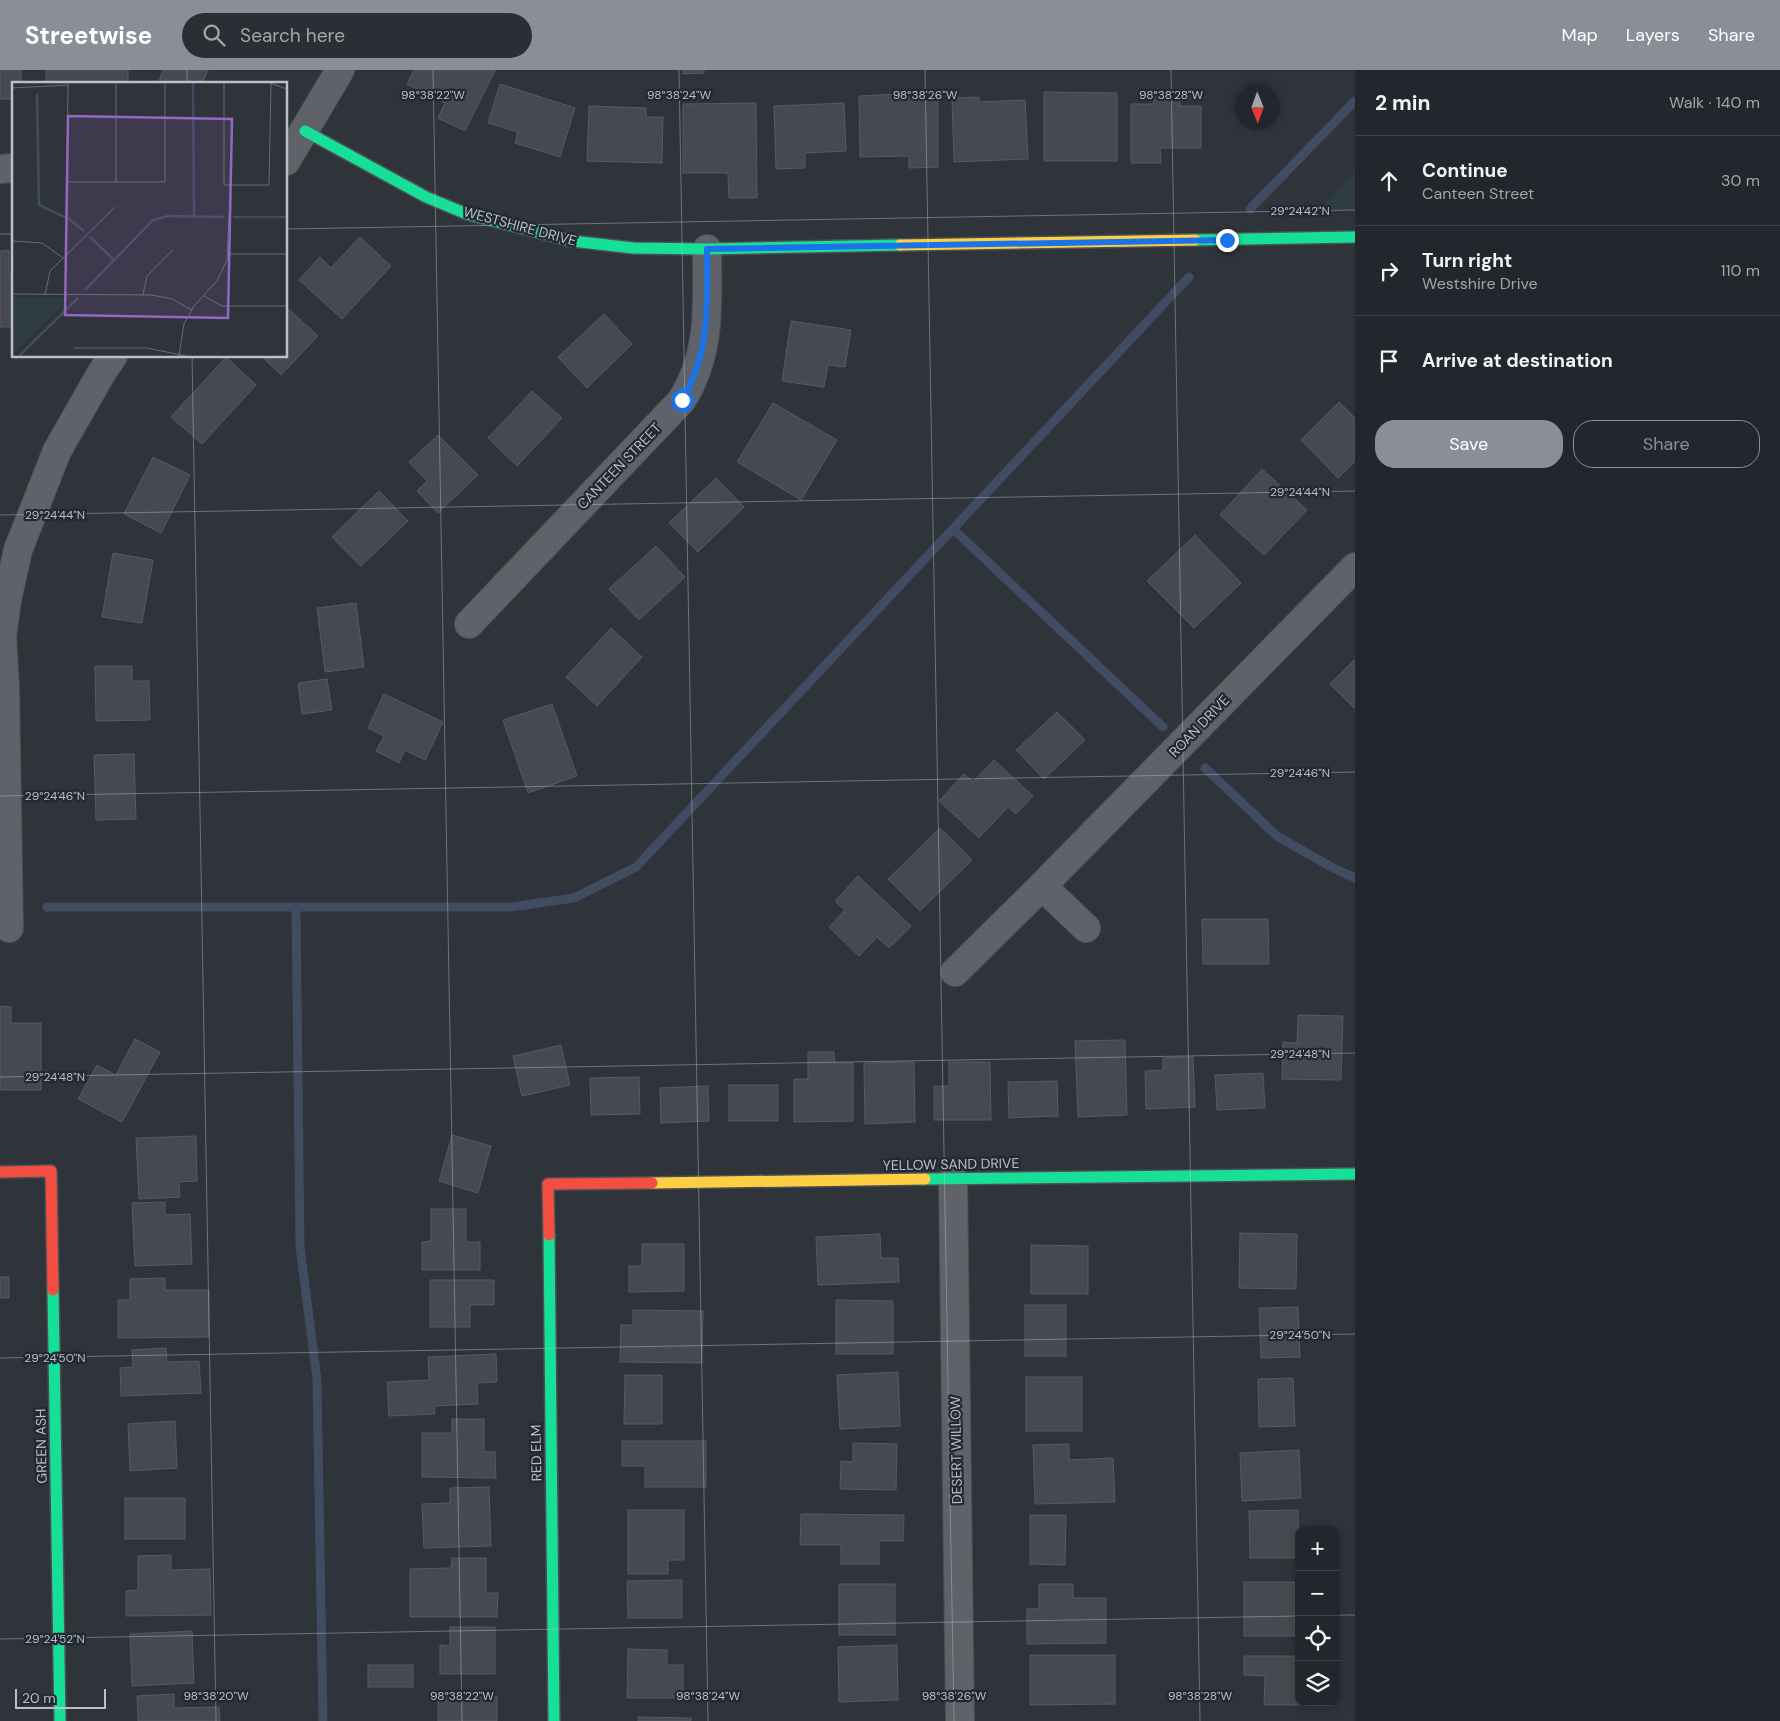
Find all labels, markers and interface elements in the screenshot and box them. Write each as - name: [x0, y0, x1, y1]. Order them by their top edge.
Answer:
- search box: [182, 13, 532, 58]
- text: Streetwise: [25, 20, 152, 51]
- icon: search: [200, 21, 228, 49]
- text: Search here: [240, 23, 345, 48]
- text: Map: [1562, 23, 1598, 47]
- text: Layers: [1626, 23, 1680, 47]
- text: Share: [1708, 23, 1755, 47]
- inset map: [12, 82, 288, 358]
- north arrow: [1235, 85, 1280, 130]
- text: 98°38'22"W: [401, 87, 465, 103]
- text: 98°38'24"W: [647, 87, 711, 103]
- text: 98°38'26"W: [893, 87, 958, 103]
- text: 98°38'28"W: [1139, 87, 1203, 103]
- text: 2 min: [1375, 89, 1431, 117]
- text: Walk · 140 m: [1669, 92, 1760, 113]
- text: Continue: [1422, 158, 1508, 183]
- icon: ahead: [1375, 167, 1403, 195]
- text: 30 m: [1721, 170, 1760, 191]
- text: Canteen Street: [1422, 183, 1534, 204]
- street label: WESTSHIRE DRIVE: [461, 202, 579, 250]
- text: 29°24'42"N: [1270, 203, 1330, 219]
- route end: [1216, 229, 1239, 252]
- text: Turn right: [1422, 248, 1512, 273]
- icon: right: [1375, 257, 1403, 285]
- text: 110 m: [1721, 260, 1760, 281]
- text: Westshire Drive: [1422, 273, 1538, 294]
- icon: arrive: [1375, 347, 1403, 375]
- text: Arrive at destination: [1422, 348, 1613, 373]
- route start: [671, 389, 694, 412]
- street label: CANTEEN STREET: [573, 419, 665, 513]
- button: Save: [1375, 420, 1563, 468]
- button: Share: [1573, 420, 1760, 468]
- text: 29°24'44"N: [1270, 484, 1330, 500]
- text: 29°24'44"N: [25, 507, 85, 523]
- street label: ROAN DRIVE: [1165, 691, 1233, 761]
- text: 29°24'46"N: [1270, 765, 1330, 781]
- text: 29°24'46"N: [25, 788, 85, 804]
- text: 29°24'48"N: [1270, 1046, 1330, 1062]
- text: 29°24'48"N: [25, 1069, 85, 1085]
- street label: YELLOW SAND DRIVE: [883, 1154, 1020, 1174]
- text: 29°24'50"N: [1269, 1327, 1331, 1343]
- text: 29°24'50"N: [24, 1350, 86, 1366]
- street label: DESERT WILLOW: [946, 1395, 966, 1504]
- street label: GREEN ASH: [31, 1408, 51, 1484]
- street label: RED ELM: [527, 1425, 545, 1481]
- map controls: [1295, 1526, 1340, 1706]
- button: +: [1295, 1526, 1340, 1571]
- button: −: [1295, 1571, 1340, 1616]
- button: locate: [1295, 1616, 1340, 1661]
- text: 29°24'52"N: [25, 1631, 85, 1647]
- button: layers: [1295, 1661, 1340, 1706]
- scale bar: [15, 1686, 106, 1709]
- text: 98°38'20"W: [183, 1688, 249, 1704]
- text: 98°38'22"W: [430, 1688, 494, 1704]
- text: 98°38'24"W: [676, 1688, 740, 1704]
- text: 98°38'26"W: [922, 1688, 987, 1704]
- text: 98°38'28"W: [1168, 1688, 1232, 1704]
- text: 20 m: [22, 1689, 56, 1707]

